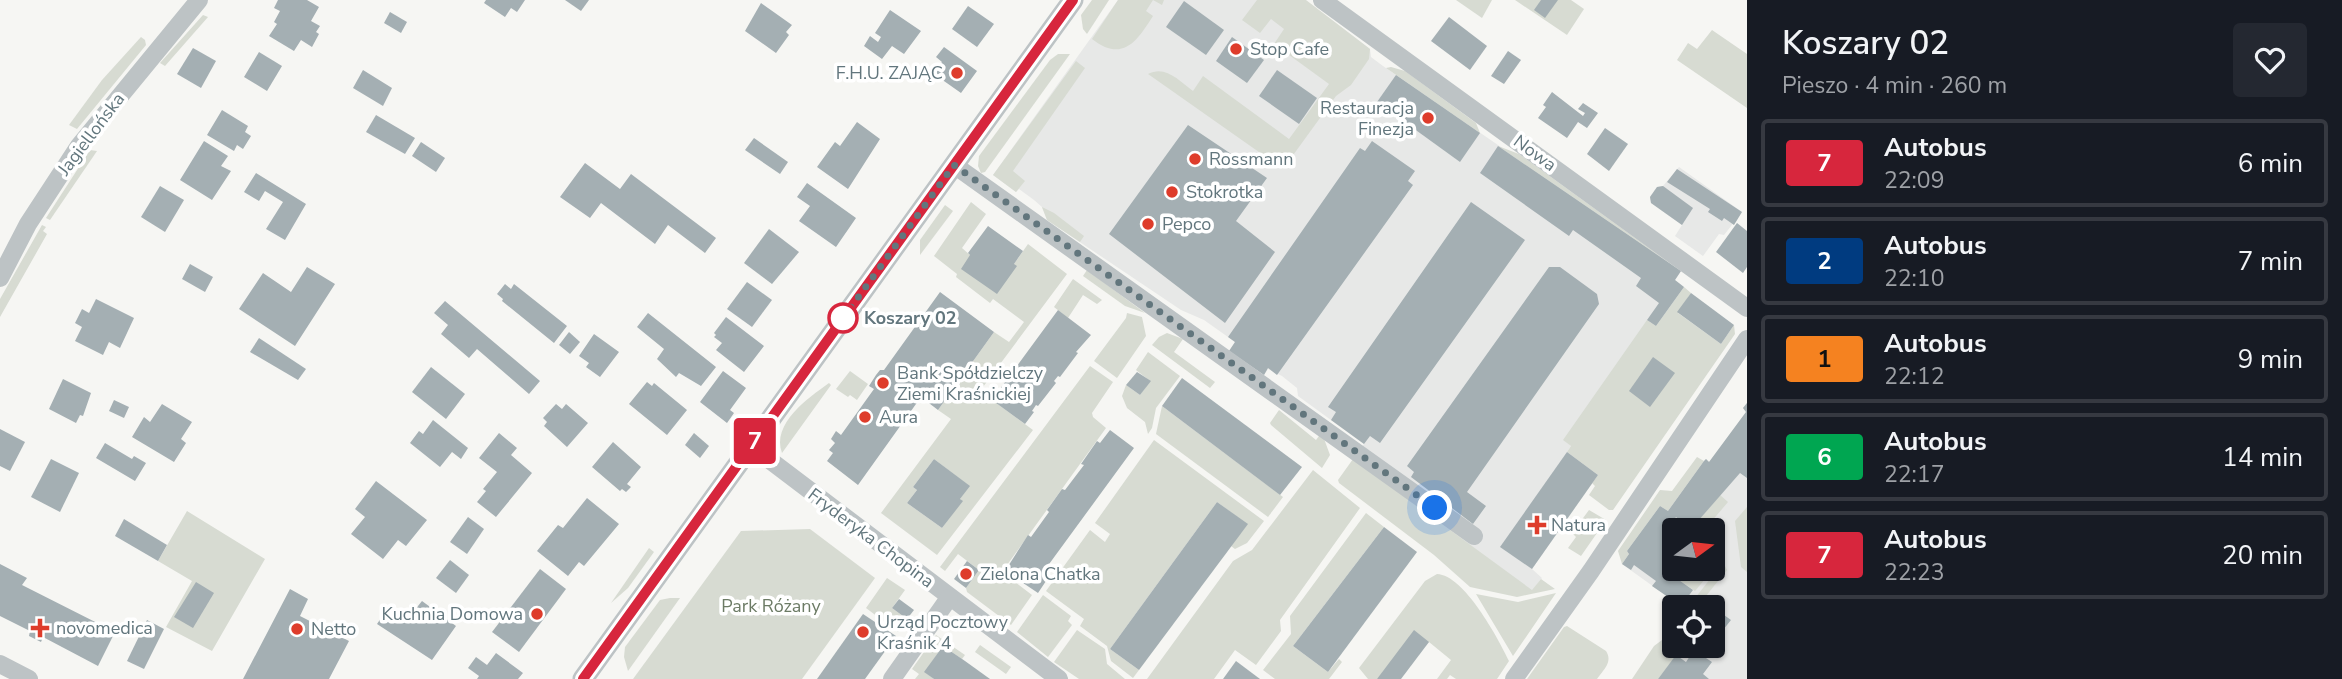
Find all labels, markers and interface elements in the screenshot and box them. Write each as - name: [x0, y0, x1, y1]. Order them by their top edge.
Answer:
- text: Koszary 02: [1782, 21, 1949, 66]
- button: heart: [2233, 23, 2307, 97]
- place label: Stop Cafe: [1250, 37, 1329, 61]
- marker: Stop Cafe: [1228, 41, 1244, 57]
- place label: F.H.U. ZAJĄC: [836, 61, 943, 85]
- marker: F.H.U. ZAJĄC: [949, 65, 965, 81]
- text: Pieszo · 4 min · 260 m: [1782, 70, 2007, 101]
- street label: Jagiellońska: [51, 88, 130, 181]
- place label: Restauracja Finezja: [1320, 96, 1414, 141]
- marker: Restauracja Finezja: [1420, 110, 1436, 126]
- street label: Nowa: [1509, 129, 1561, 177]
- text: Autobus: [1884, 130, 1987, 165]
- text: 6 min: [2238, 146, 2303, 181]
- place label: Rossmann: [1209, 147, 1294, 171]
- text: 7: [1817, 147, 1832, 179]
- marker: Rossmann: [1187, 151, 1203, 167]
- text: 22:09: [1884, 165, 1944, 196]
- place label: Stokrotka: [1186, 180, 1263, 204]
- marker: Stokrotka: [1164, 184, 1180, 200]
- place label: Pepco: [1162, 212, 1211, 236]
- marker: Pepco: [1140, 216, 1156, 232]
- text: Autobus: [1884, 228, 1987, 263]
- text: 7 min: [2238, 244, 2303, 279]
- text: 2: [1817, 245, 1832, 277]
- text: 22:10: [1884, 263, 1944, 294]
- marker: Koszary 02: [828, 303, 858, 333]
- place label: Koszary 02: [864, 306, 957, 330]
- text: Autobus: [1884, 326, 1987, 361]
- text: 9 min: [2238, 342, 2303, 377]
- text: 1: [1817, 343, 1832, 375]
- place label: Bank Spółdzielczy Ziemi Kraśnickiej: [897, 361, 1044, 406]
- text: 22:12: [1884, 361, 1944, 392]
- marker: Bank Spółdzielczy Ziemi Kraśnickiej: [875, 375, 891, 391]
- place label: Aura: [879, 405, 918, 429]
- marker: Aura: [857, 409, 873, 425]
- line badge: 7: [732, 418, 778, 464]
- text: Autobus: [1884, 424, 1987, 459]
- text: 7: [748, 425, 762, 457]
- text: 14 min: [2222, 440, 2303, 475]
- text: 6: [1817, 441, 1832, 473]
- text: 22:17: [1884, 459, 1944, 490]
- street label: Fryderyka Chopina: [803, 483, 939, 593]
- your location: [1417, 490, 1452, 525]
- place label: Natura: [1551, 513, 1606, 537]
- marker: Natura: [1529, 517, 1545, 533]
- north arrow: [1662, 518, 1726, 581]
- map controls: [1662, 518, 1725, 658]
- text: Autobus: [1884, 522, 1987, 557]
- text: 20 min: [2222, 538, 2303, 573]
- text: 7: [1817, 539, 1832, 571]
- text: 22:23: [1884, 557, 1944, 588]
- place label: Zielona Chatka: [980, 562, 1101, 586]
- marker: Zielona Chatka: [958, 566, 974, 582]
- park label: Park Różany: [721, 594, 821, 618]
- button: locate: [1662, 595, 1725, 658]
- place label: Kuchnia Domowa: [382, 602, 523, 626]
- marker: Kuchnia Domowa: [529, 606, 545, 622]
- place label: Urząd Pocztowy Kraśnik 4: [877, 610, 1009, 655]
- place label: novomedica: [56, 616, 153, 640]
- place label: Netto: [311, 617, 356, 641]
- marker: novomedica: [30, 618, 50, 638]
- marker: Netto: [289, 621, 305, 637]
- marker: Urząd Pocztowy Kraśnik 4: [855, 624, 871, 640]

